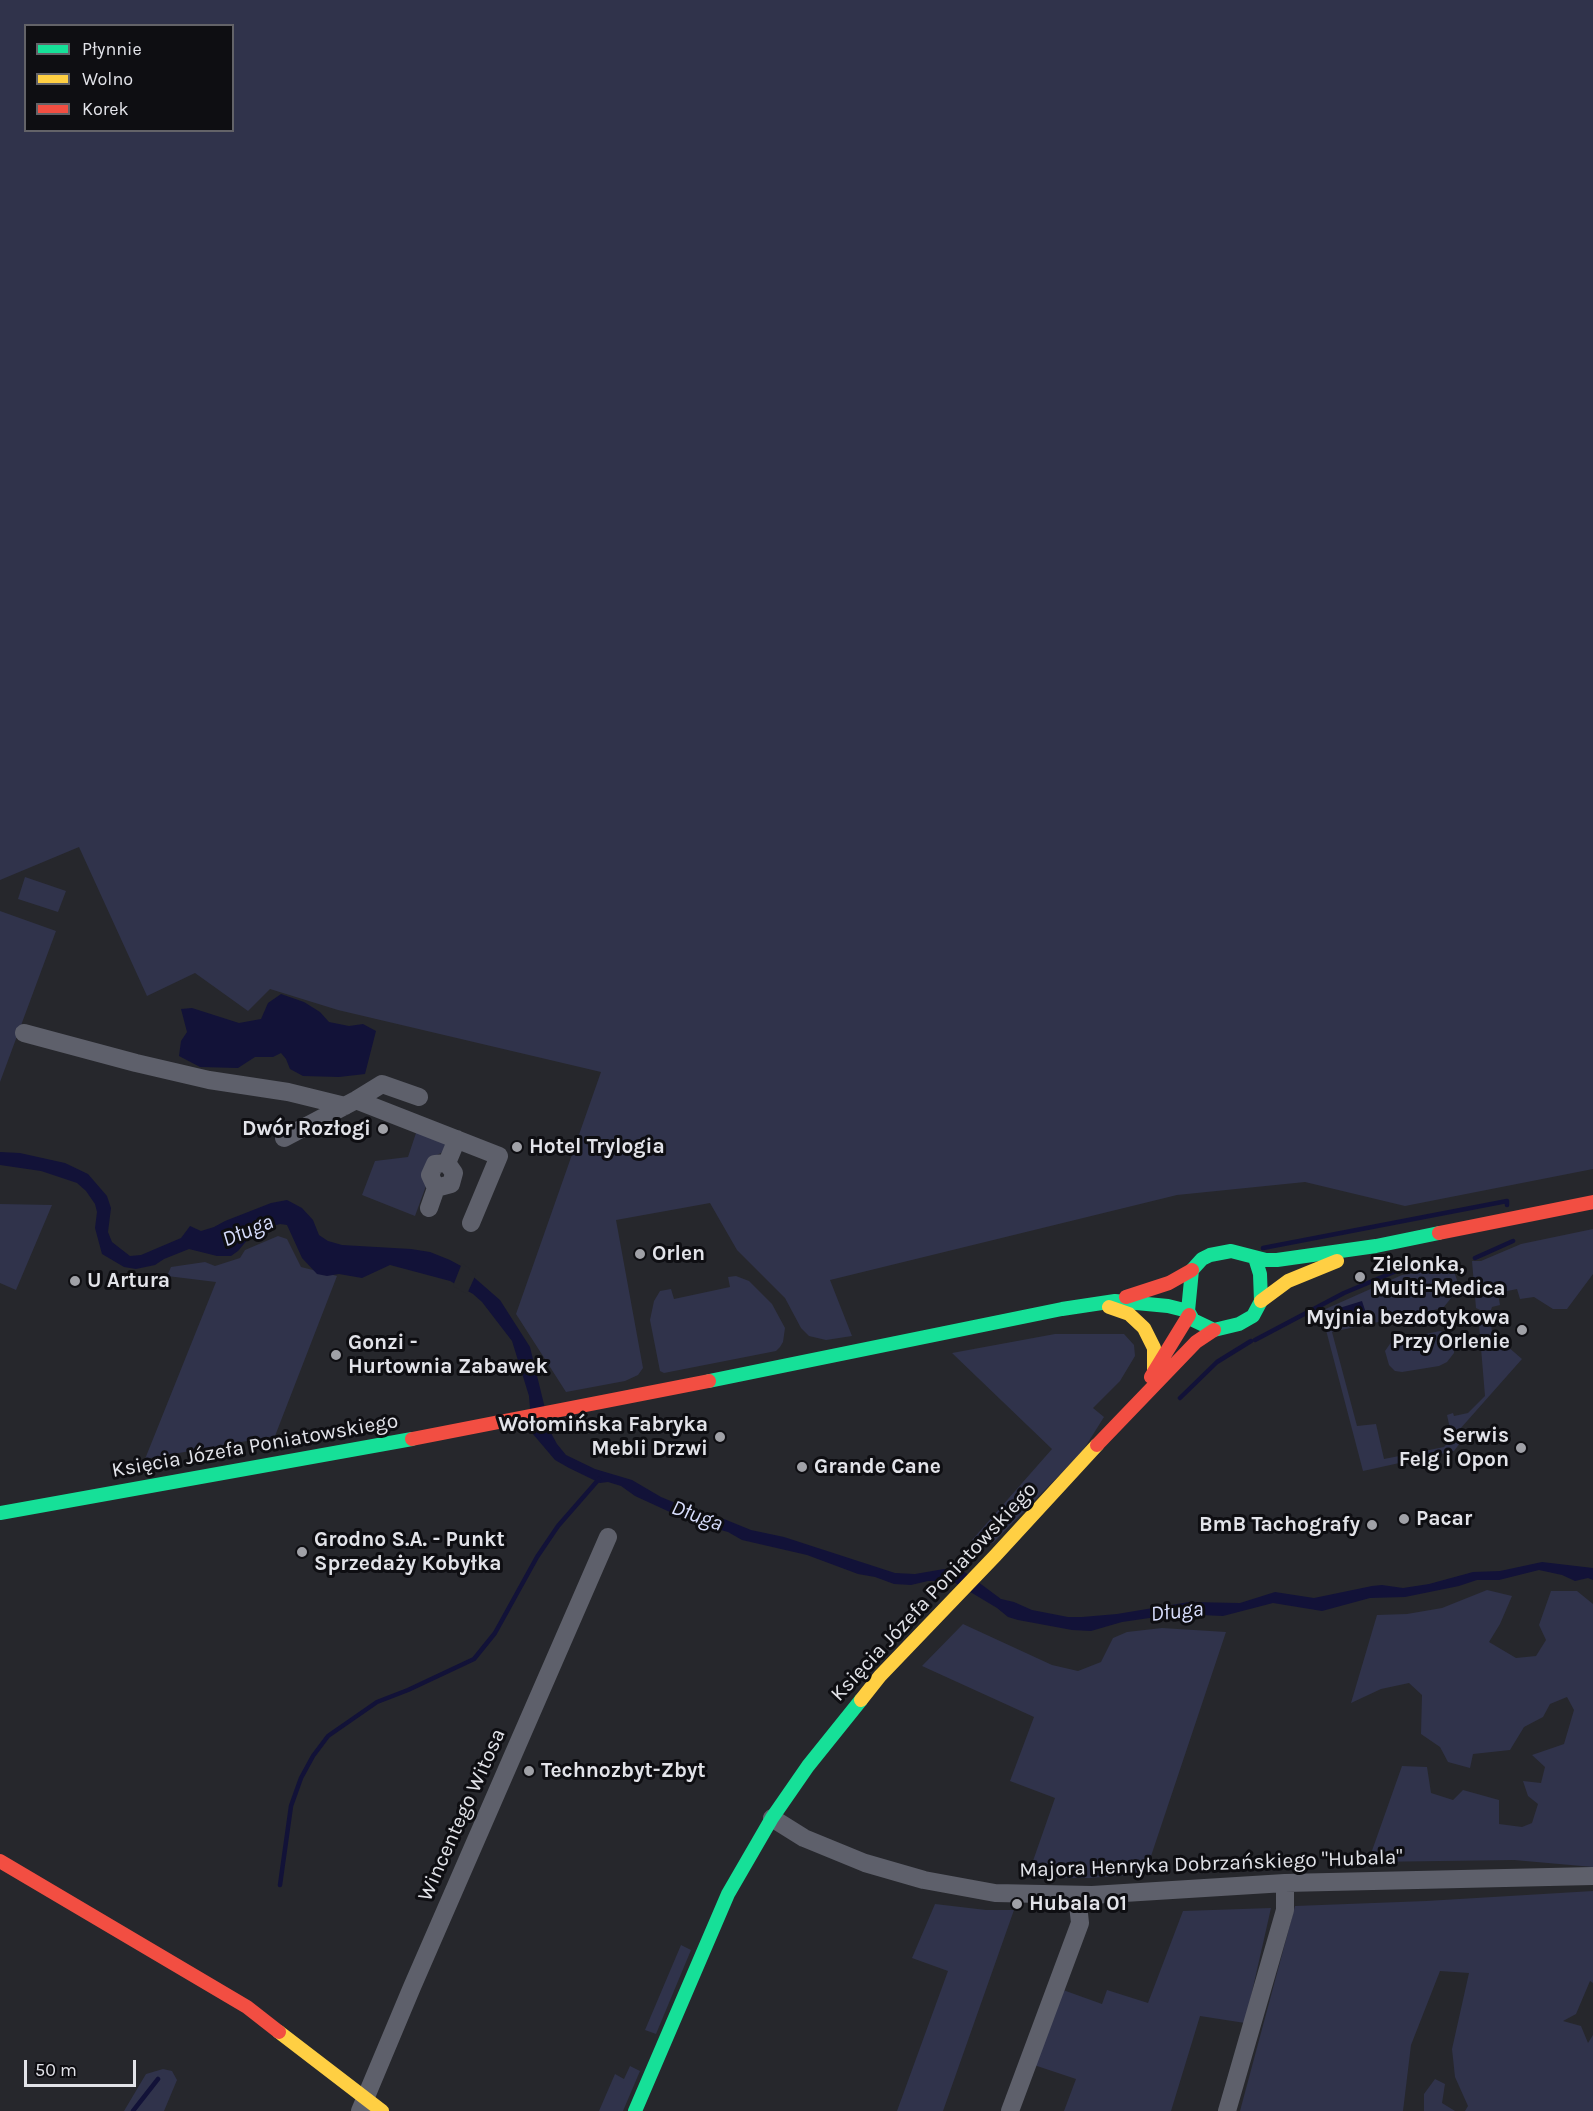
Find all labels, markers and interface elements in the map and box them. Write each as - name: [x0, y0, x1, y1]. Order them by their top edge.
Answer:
- legend: [24, 24, 234, 132]
- text: Płynnie: [82, 38, 142, 60]
- text: Wolno: [82, 68, 133, 90]
- text: Korek: [82, 98, 129, 120]
- place label: Dwór Rozłogi: [242, 1116, 371, 1142]
- marker: Dwór Rozłogi: [376, 1122, 390, 1136]
- place label: Hotel Trylogia: [529, 1134, 665, 1160]
- marker: Hotel Trylogia: [510, 1140, 524, 1154]
- water label: Długa: [219, 1209, 277, 1253]
- place label: Orlen: [652, 1241, 705, 1267]
- marker: Orlen: [633, 1247, 647, 1261]
- place label: Zielonka, Multi-Medica: [1372, 1252, 1506, 1302]
- place label: U Artura: [87, 1268, 170, 1294]
- marker: Zielonka, Multi-Medica: [1353, 1270, 1367, 1284]
- marker: U Artura: [68, 1274, 82, 1288]
- place label: Myjnia bezdotykowa Przy Orlenie: [1306, 1305, 1510, 1355]
- marker: Myjnia bezdotykowa Przy Orlenie: [1515, 1323, 1529, 1337]
- place label: Gonzi - Hurtownia Zabawek: [348, 1330, 548, 1380]
- marker: Gonzi - Hurtownia Zabawek: [329, 1348, 343, 1362]
- street label: Księcia Józefa Poniatowskiego: [110, 1408, 400, 1484]
- place label: Wołomińska Fabryka Mebli Drzwi: [498, 1412, 708, 1462]
- place label: Serwis Felg i Opon: [1399, 1423, 1509, 1473]
- marker: Wołomińska Fabryka Mebli Drzwi: [713, 1430, 727, 1444]
- marker: Serwis Felg i Opon: [1514, 1441, 1528, 1455]
- place label: Grande Cane: [814, 1454, 941, 1480]
- marker: Grande Cane: [795, 1460, 809, 1474]
- street label: Księcia Józefa Poniatowskiego: [826, 1477, 1042, 1707]
- water label: Długa: [668, 1495, 726, 1537]
- place label: Pacar: [1416, 1506, 1472, 1532]
- place label: BmB Tachografy: [1199, 1512, 1360, 1538]
- marker: Pacar: [1397, 1512, 1411, 1526]
- marker: BmB Tachografy: [1365, 1518, 1379, 1532]
- place label: Grodno S.A. - Punkt Sprzedaży Kobyłka: [314, 1527, 505, 1577]
- marker: Grodno S.A. - Punkt Sprzedaży Kobyłka: [295, 1545, 309, 1559]
- water label: Długa: [1149, 1596, 1205, 1628]
- street label: Wincentego Witosa: [413, 1725, 511, 1905]
- place label: Technozbyt-Zbyt: [541, 1758, 706, 1784]
- marker: Technozbyt-Zbyt: [522, 1764, 536, 1778]
- street label: Majora Henryka Dobrzańskiego "Hubala": [1019, 1845, 1403, 1883]
- place label: Hubala 01: [1029, 1891, 1127, 1917]
- marker: Hubala 01: [1010, 1897, 1024, 1911]
- scale bar: [27, 2048, 140, 2086]
- text: 50 m: [35, 2059, 77, 2081]

